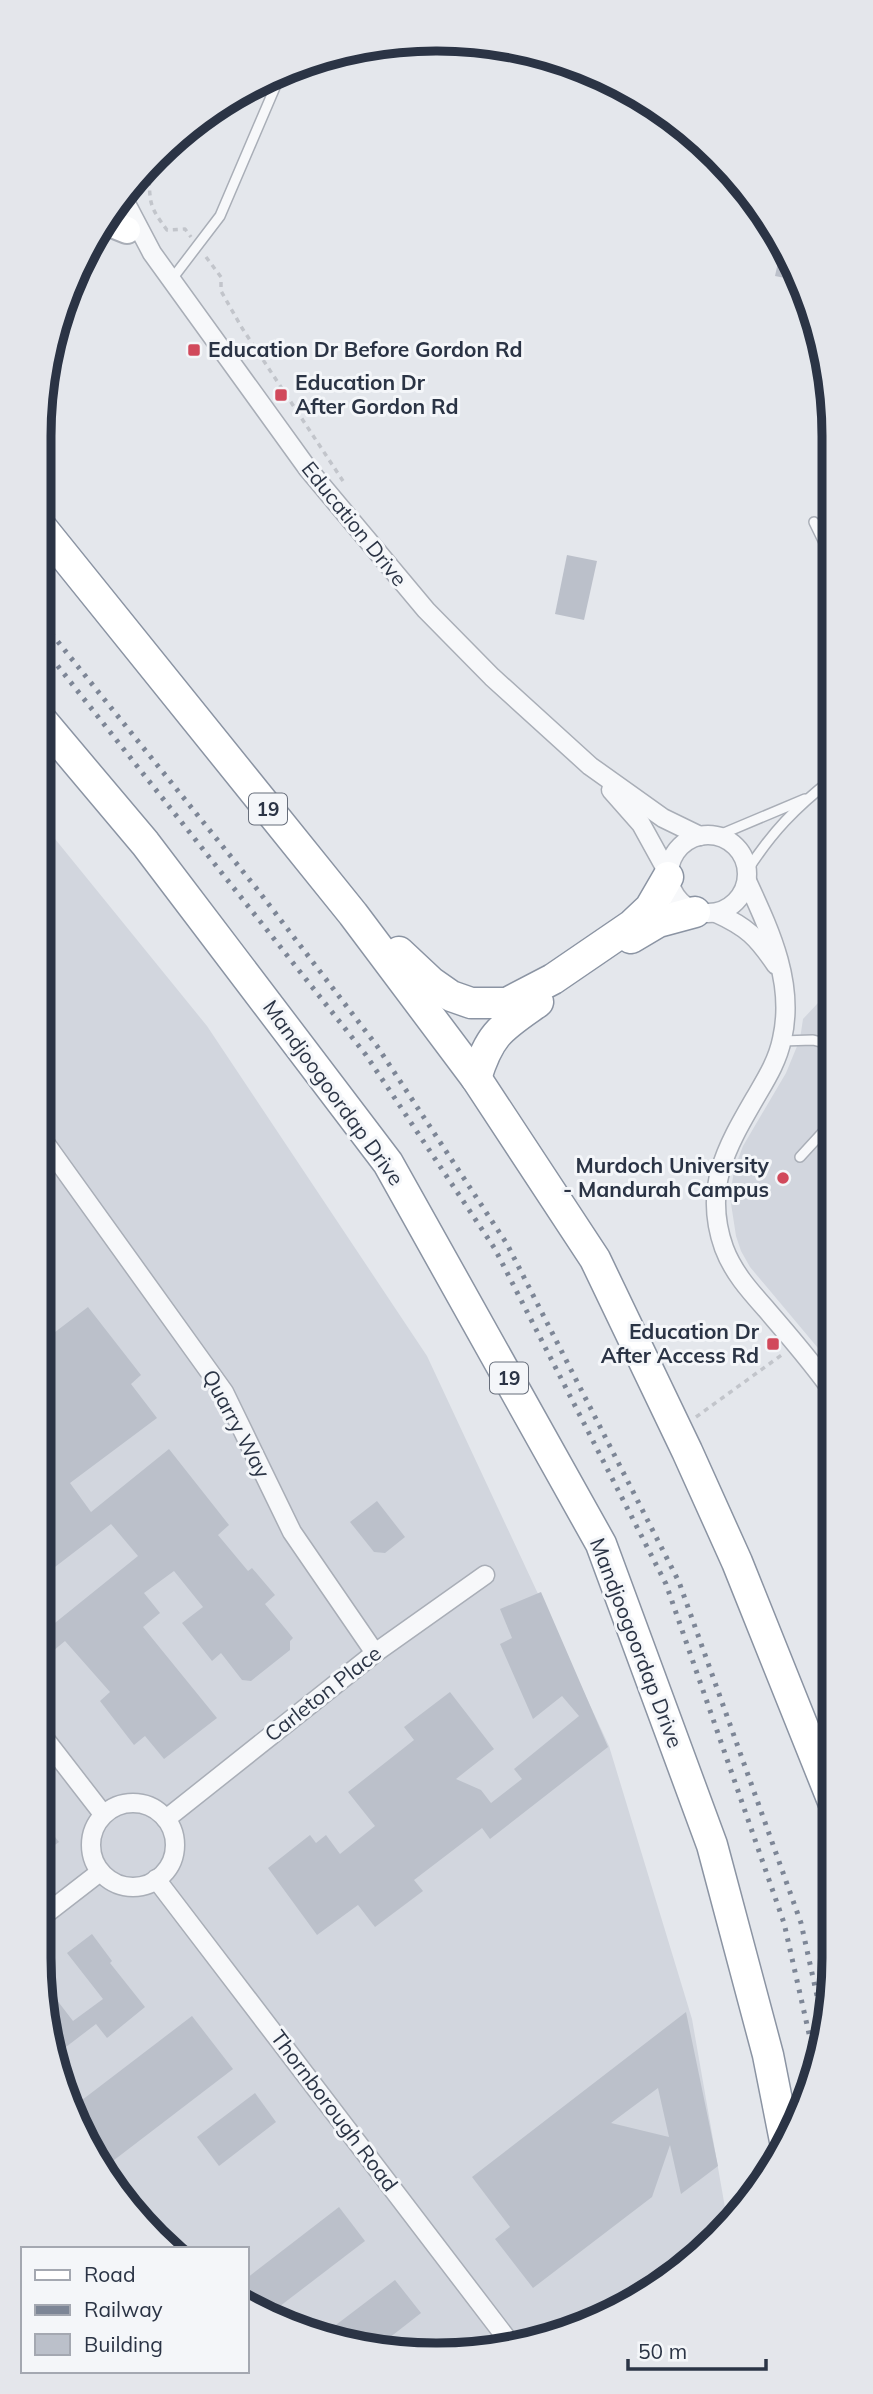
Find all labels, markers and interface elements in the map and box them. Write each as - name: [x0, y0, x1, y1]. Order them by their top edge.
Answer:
- place label: Education Dr Before Gordon Rd: [208, 336, 522, 362]
- marker: Education Dr Before Gordon Rd: [186, 342, 202, 358]
- place label: Education Dr After Gordon Rd: [295, 369, 458, 419]
- marker: Education Dr After Gordon Rd: [273, 387, 289, 403]
- street label: Education Drive: [297, 456, 413, 591]
- road number: 19: [249, 794, 287, 824]
- street label: Mandjoogoordap Drive: [258, 995, 410, 1190]
- place label: Murdoch University - Mandurah Campus: [563, 1152, 770, 1202]
- marker: Murdoch University - Mandurah Campus: [775, 1170, 791, 1186]
- place label: Education Dr After Access Rd: [601, 1318, 760, 1368]
- marker: Education Dr After Access Rd: [765, 1336, 781, 1352]
- road number: 19: [490, 1362, 528, 1394]
- street label: Quarry Way: [197, 1365, 276, 1482]
- street label: Mandjoogoordap Drive: [585, 1534, 689, 1751]
- street label: Carleton Place: [259, 1640, 386, 1747]
- street label: Thornborough Road: [266, 2025, 404, 2196]
- legend: [21, 2247, 248, 2373]
- text: Road: [84, 2261, 135, 2287]
- text: Railway: [84, 2296, 163, 2322]
- scale bar: [628, 2328, 766, 2372]
- text: Building: [84, 2331, 163, 2357]
- text: 50 m: [638, 2338, 687, 2364]

